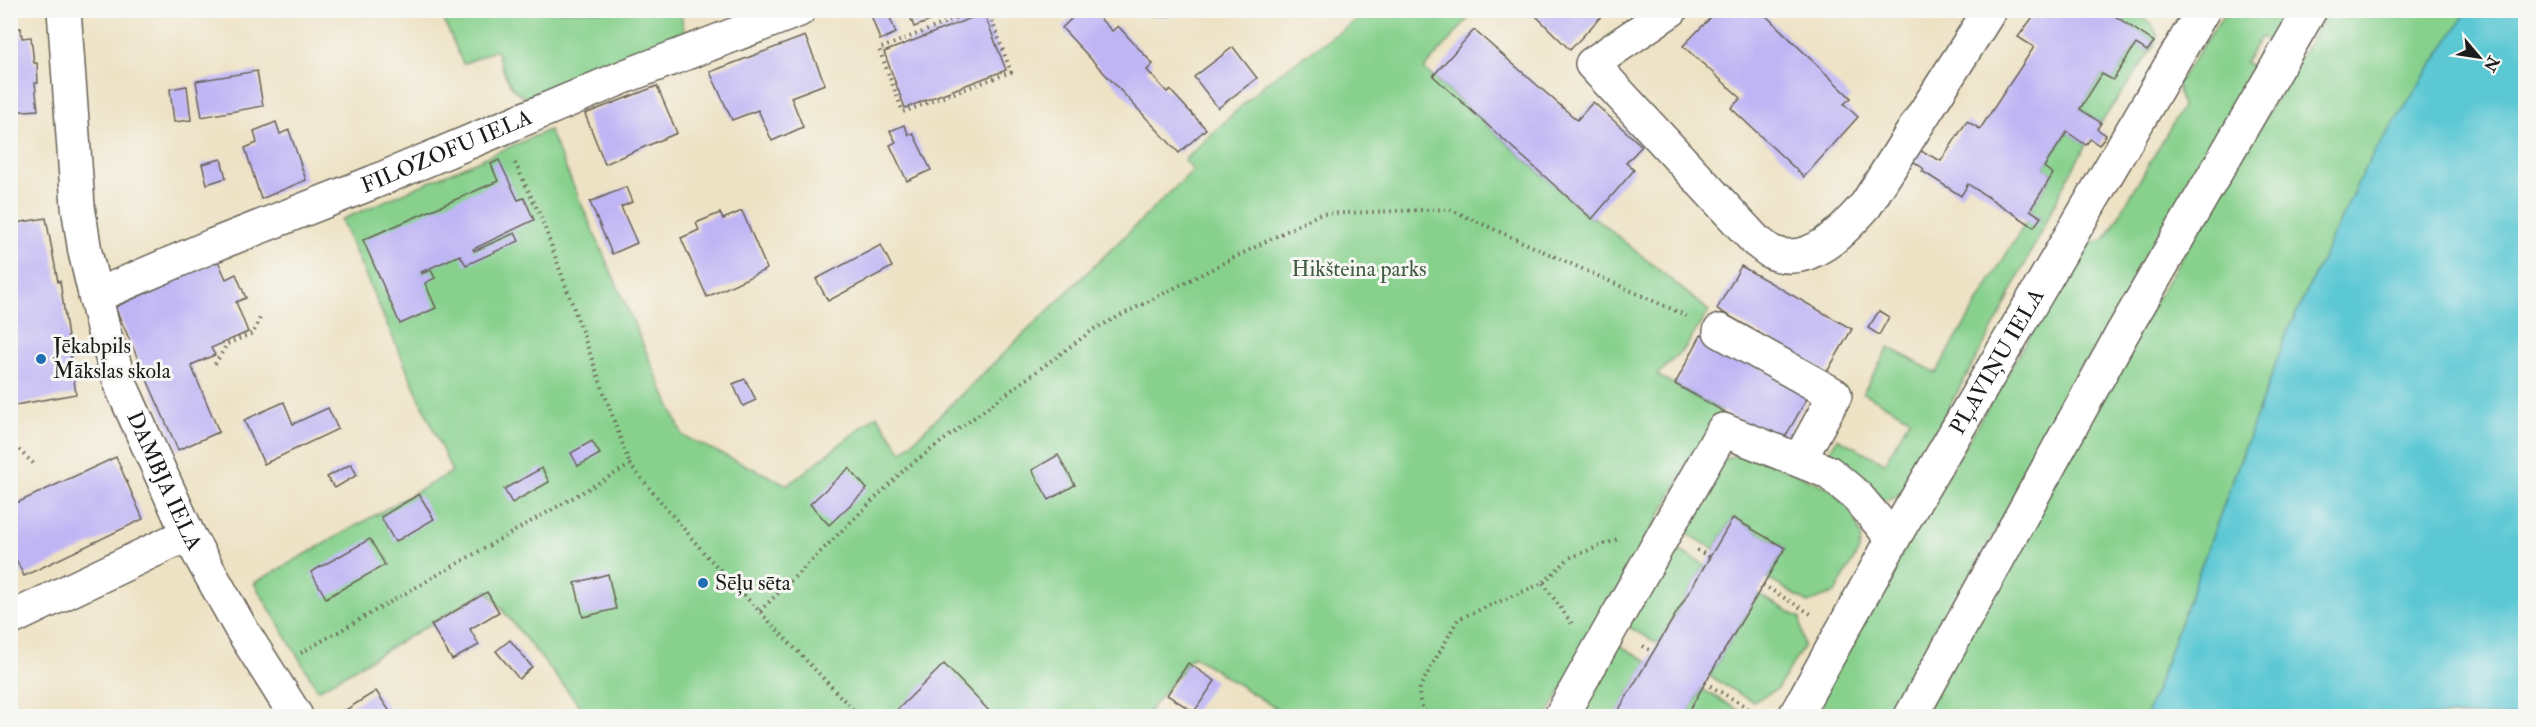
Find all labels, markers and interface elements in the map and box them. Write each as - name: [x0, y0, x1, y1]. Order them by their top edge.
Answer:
- north arrow: [2449, 27, 2509, 87]
- text: N: [2479, 52, 2504, 75]
- street label: FILOZOFU IELA: [357, 103, 536, 200]
- park label: Hikšteina parks: [1291, 255, 1427, 284]
- street label: PĻAVIŅU IELA: [1943, 284, 2051, 439]
- place label: Jēkabpils Mākslas skola: [52, 332, 172, 385]
- marker: Jēkabpils Mākslas skola: [34, 352, 48, 366]
- street label: DAMBJA IELA: [120, 407, 208, 555]
- place label: Sēļu sēta: [715, 569, 792, 597]
- marker: Sēļu sēta: [696, 576, 710, 590]

